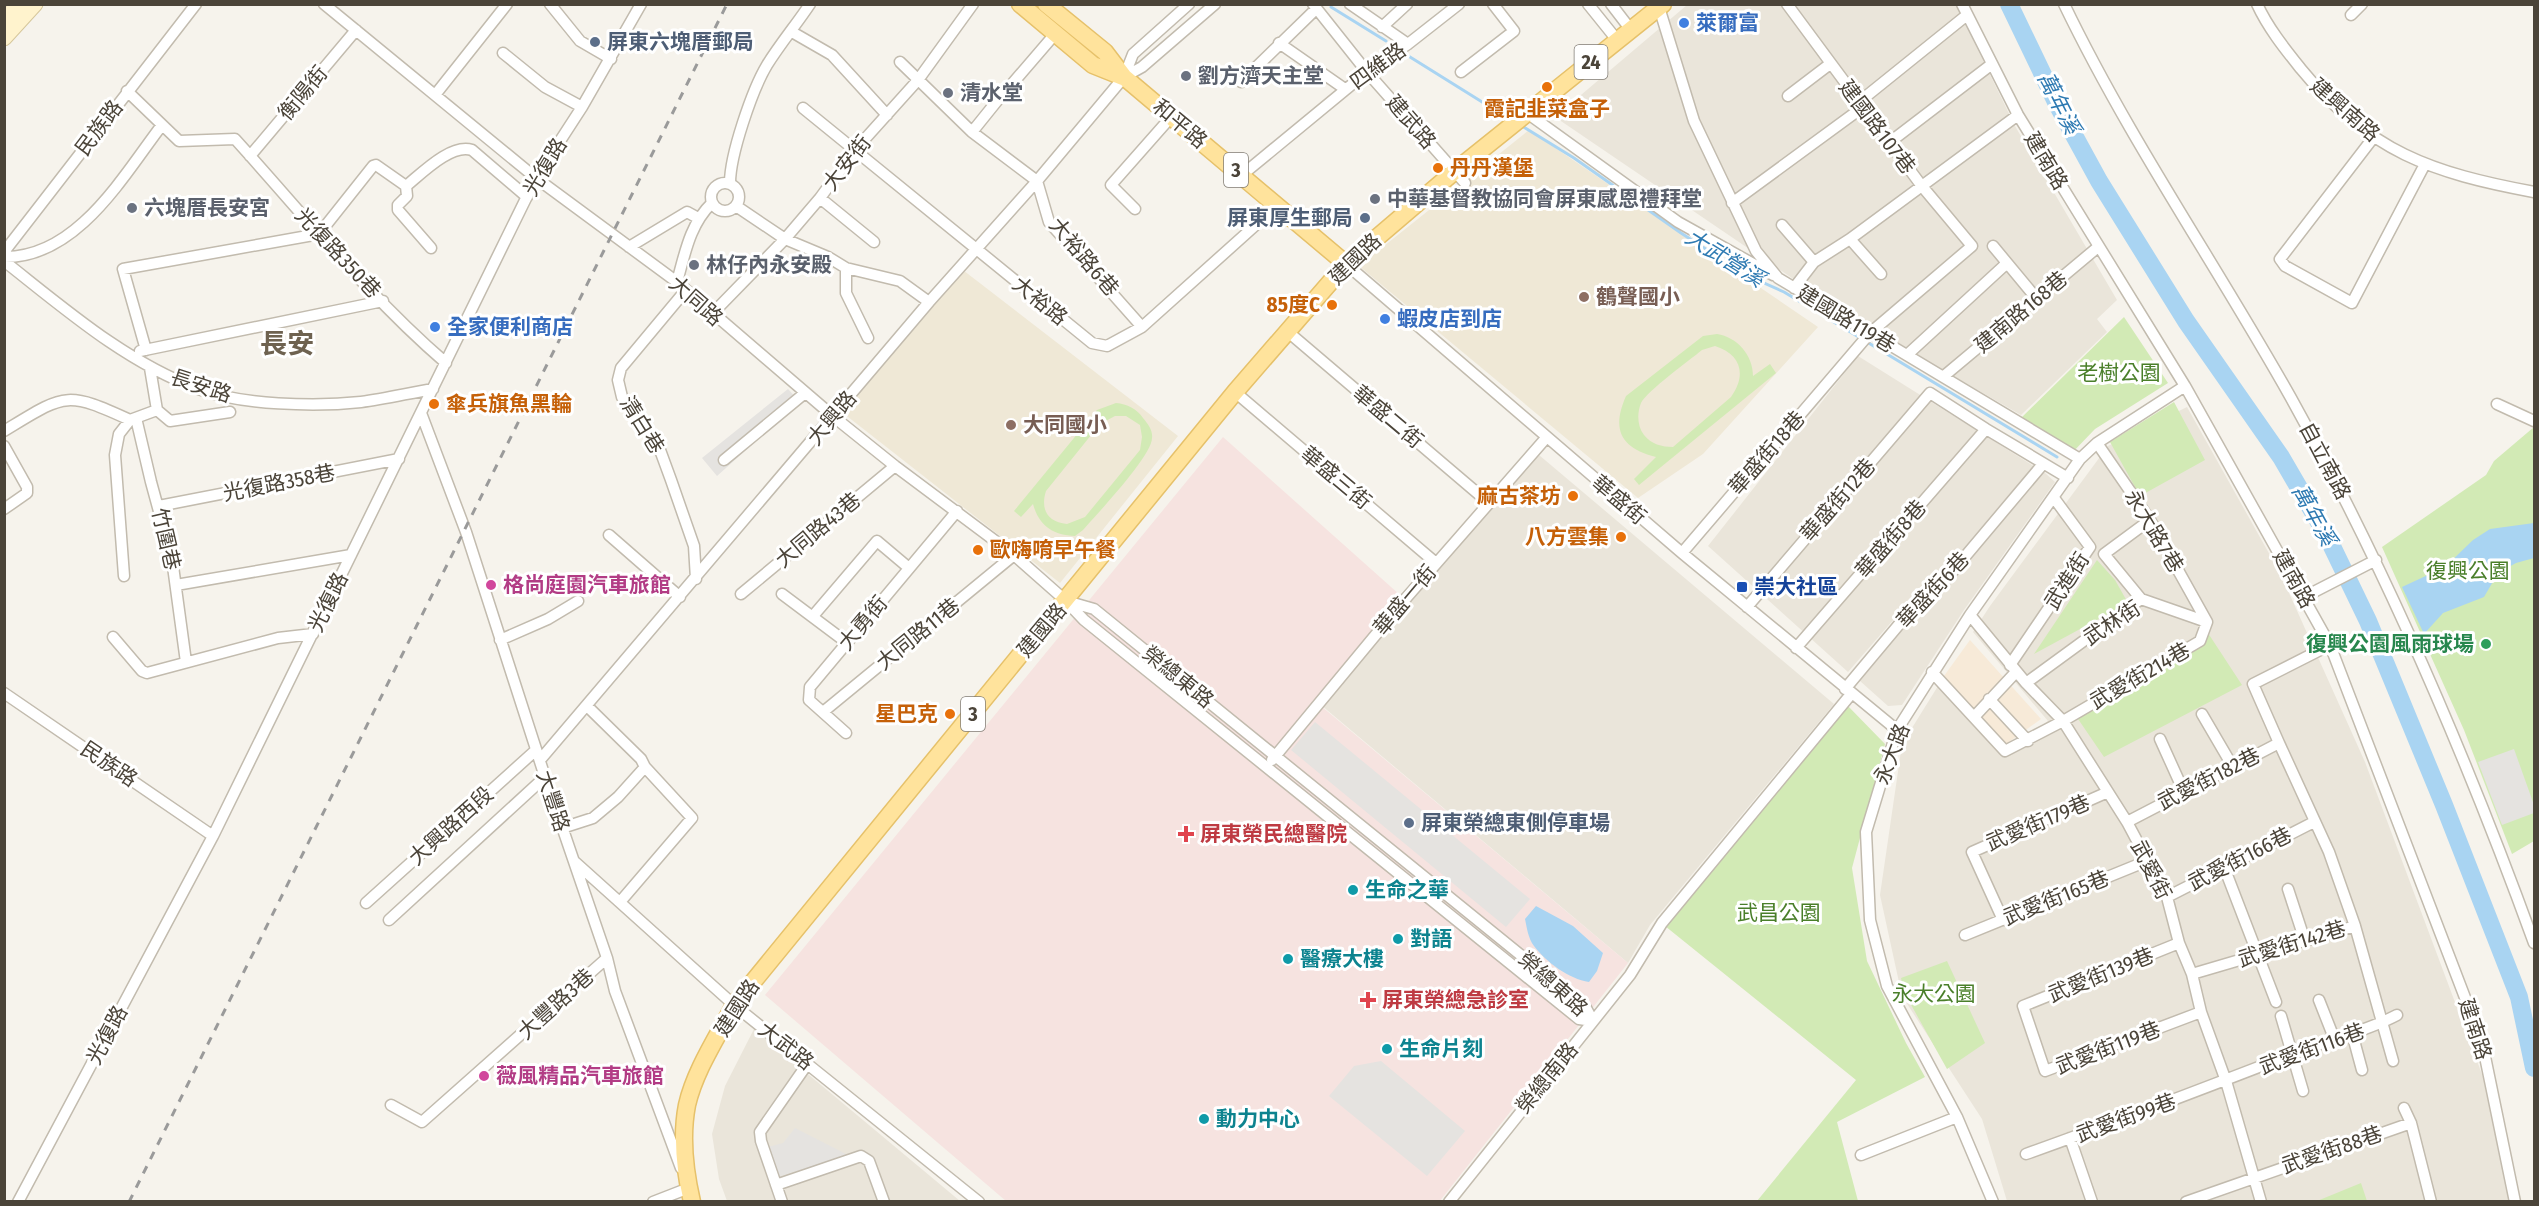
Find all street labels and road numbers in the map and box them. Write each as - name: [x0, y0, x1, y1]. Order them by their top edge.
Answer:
- street label: 四維路: [1345, 37, 1411, 95]
- road number: 24: [1574, 45, 1608, 79]
- street label: 衡陽街: [273, 61, 333, 125]
- street label: 建興南路: [2305, 73, 2385, 147]
- street label: 建國路107巷: [1833, 75, 1921, 179]
- street label: 建武路: [1381, 90, 1441, 154]
- street label: 和平路: [1148, 94, 1212, 154]
- street label: 民族路: [70, 95, 128, 161]
- street label: 建南路: [2019, 127, 2073, 195]
- street label: 大安街: [817, 130, 877, 196]
- street label: 光復路: [518, 133, 572, 201]
- road number: 3: [1224, 153, 1248, 187]
- street label: 光復路350巷: [290, 202, 386, 304]
- street label: 大裕路6巷: [1044, 212, 1124, 302]
- street label: 建國路: [1323, 228, 1387, 290]
- street label: 建南路168巷: [1969, 266, 2073, 358]
- street label: 大同路: [664, 271, 728, 331]
- street label: 大裕路: [1007, 271, 1073, 331]
- street label: 建國路119巷: [1792, 279, 1900, 359]
- street label: 長安路: [167, 364, 235, 408]
- street label: 華盛二街: [1347, 380, 1429, 454]
- street label: 大興路: [802, 386, 862, 450]
- street label: 清白巷: [614, 391, 670, 459]
- street label: 華盛街18巷: [1723, 406, 1811, 500]
- street label: 自立南路: [2294, 418, 2356, 504]
- street label: 華盛三街: [1295, 441, 1377, 515]
- street label: 華盛街12巷: [1795, 453, 1881, 547]
- street label: 光復路358巷: [221, 459, 337, 507]
- street label: 華盛街: [1587, 470, 1651, 530]
- street label: 永大路7巷: [2119, 485, 2189, 577]
- street label: 大同路43巷: [770, 487, 866, 573]
- street label: 華盛街8巷: [1850, 495, 1932, 583]
- street label: 竹圍巷: [146, 505, 186, 573]
- street label: 建南路: [2267, 545, 2321, 613]
- street label: 華盛街6巷: [1891, 547, 1975, 633]
- street label: 武進街: [2039, 548, 2095, 614]
- street label: 華盛一街: [1368, 559, 1442, 641]
- street label: 光復路: [303, 568, 353, 636]
- street label: 大勇街: [833, 591, 893, 655]
- street label: 大同路11巷: [871, 592, 965, 676]
- street label: 武林街: [2079, 595, 2145, 651]
- street label: 建國路: [1012, 598, 1072, 662]
- street label: 武愛街214巷: [2085, 637, 2195, 715]
- street label: 榮總東路: [1137, 640, 1219, 714]
- road number: 3: [961, 697, 985, 731]
- street label: 永大路: [1869, 720, 1915, 788]
- street label: 民族路: [76, 736, 142, 792]
- street label: 武愛街182巷: [2153, 742, 2265, 816]
- street label: 大豐路: [531, 767, 575, 835]
- street label: 大興路西段: [403, 781, 499, 871]
- street label: 武愛街179巷: [1982, 789, 2094, 857]
- street label: 武愛街166巷: [2184, 822, 2296, 896]
- street label: 武愛街: [2125, 836, 2177, 904]
- street label: 武愛街165巷: [1999, 865, 2113, 931]
- street label: 武愛街142巷: [2235, 915, 2349, 973]
- street label: 武愛街139巷: [2044, 942, 2158, 1008]
- street label: 榮總東路: [1513, 946, 1593, 1022]
- street label: 大豐路3巷: [513, 963, 599, 1045]
- street label: 建國路: [709, 975, 765, 1041]
- street label: 建南路: [2453, 995, 2497, 1063]
- street label: 光復路: [81, 1001, 133, 1069]
- street label: 大武路: [753, 1016, 819, 1076]
- street label: 武愛街119巷: [2052, 1016, 2164, 1080]
- street label: 武愛街116巷: [2256, 1018, 2368, 1080]
- street label: 榮總南路: [1510, 1037, 1584, 1119]
- street label: 武愛街99巷: [2072, 1088, 2180, 1148]
- street label: 武愛街88巷: [2278, 1121, 2386, 1179]

